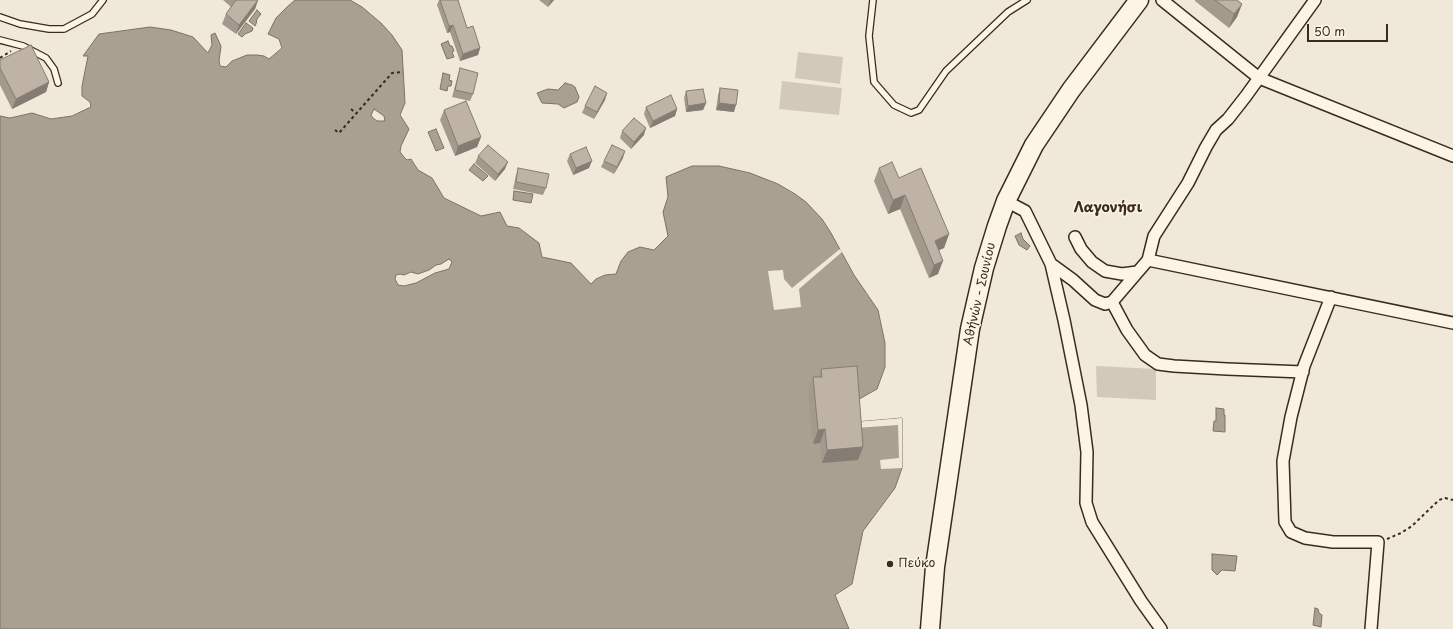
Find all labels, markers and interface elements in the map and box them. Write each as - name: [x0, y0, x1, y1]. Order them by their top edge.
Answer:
- scale bar: [1309, 16, 1390, 42]
- text: 50 m: [1314, 22, 1345, 40]
- district label: Λαγονήσι: [1074, 200, 1142, 216]
- street label: Αθήνών - Σουνίου: [961, 241, 999, 347]
- place label: Πεύκο: [898, 557, 935, 571]
- marker: Πεύκο: [885, 559, 895, 569]

